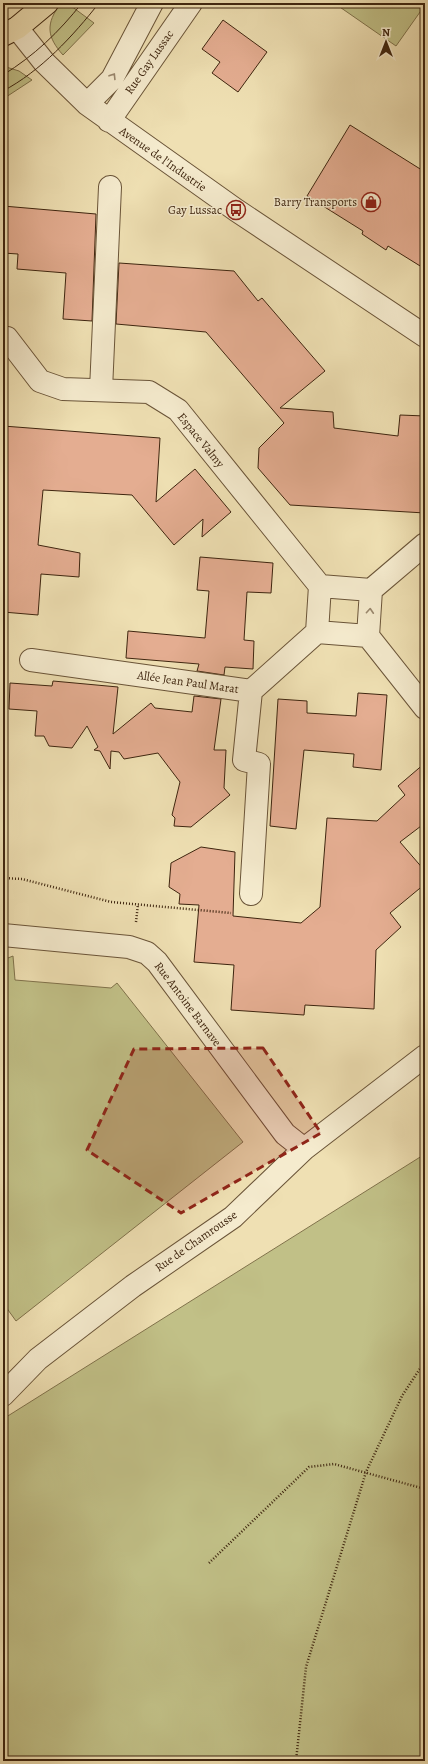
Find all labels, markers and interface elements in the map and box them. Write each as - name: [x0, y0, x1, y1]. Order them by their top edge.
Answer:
- north arrow: [366, 22, 406, 62]
- text: N: [382, 25, 390, 40]
- street label: Rue Gay Lussac: [121, 27, 177, 97]
- one-way arrow: [108, 73, 116, 80]
- street label: Avenue de l'Industrie: [115, 122, 210, 195]
- shop icon: Barry Transports: [360, 191, 382, 213]
- place label: Barry Transports: [274, 194, 357, 210]
- bus stop icon: Gay Lussac: [225, 199, 247, 221]
- place label: Gay Lussac: [168, 202, 222, 218]
- street label: Espace Valmy: [174, 409, 229, 471]
- one-way arrow: [365, 608, 374, 614]
- street label: Allée Jean Paul Marat: [135, 667, 240, 697]
- street label: Rue Antoine Barnave: [151, 958, 225, 1050]
- street label: Rue de Chamrousse: [152, 1207, 240, 1275]

